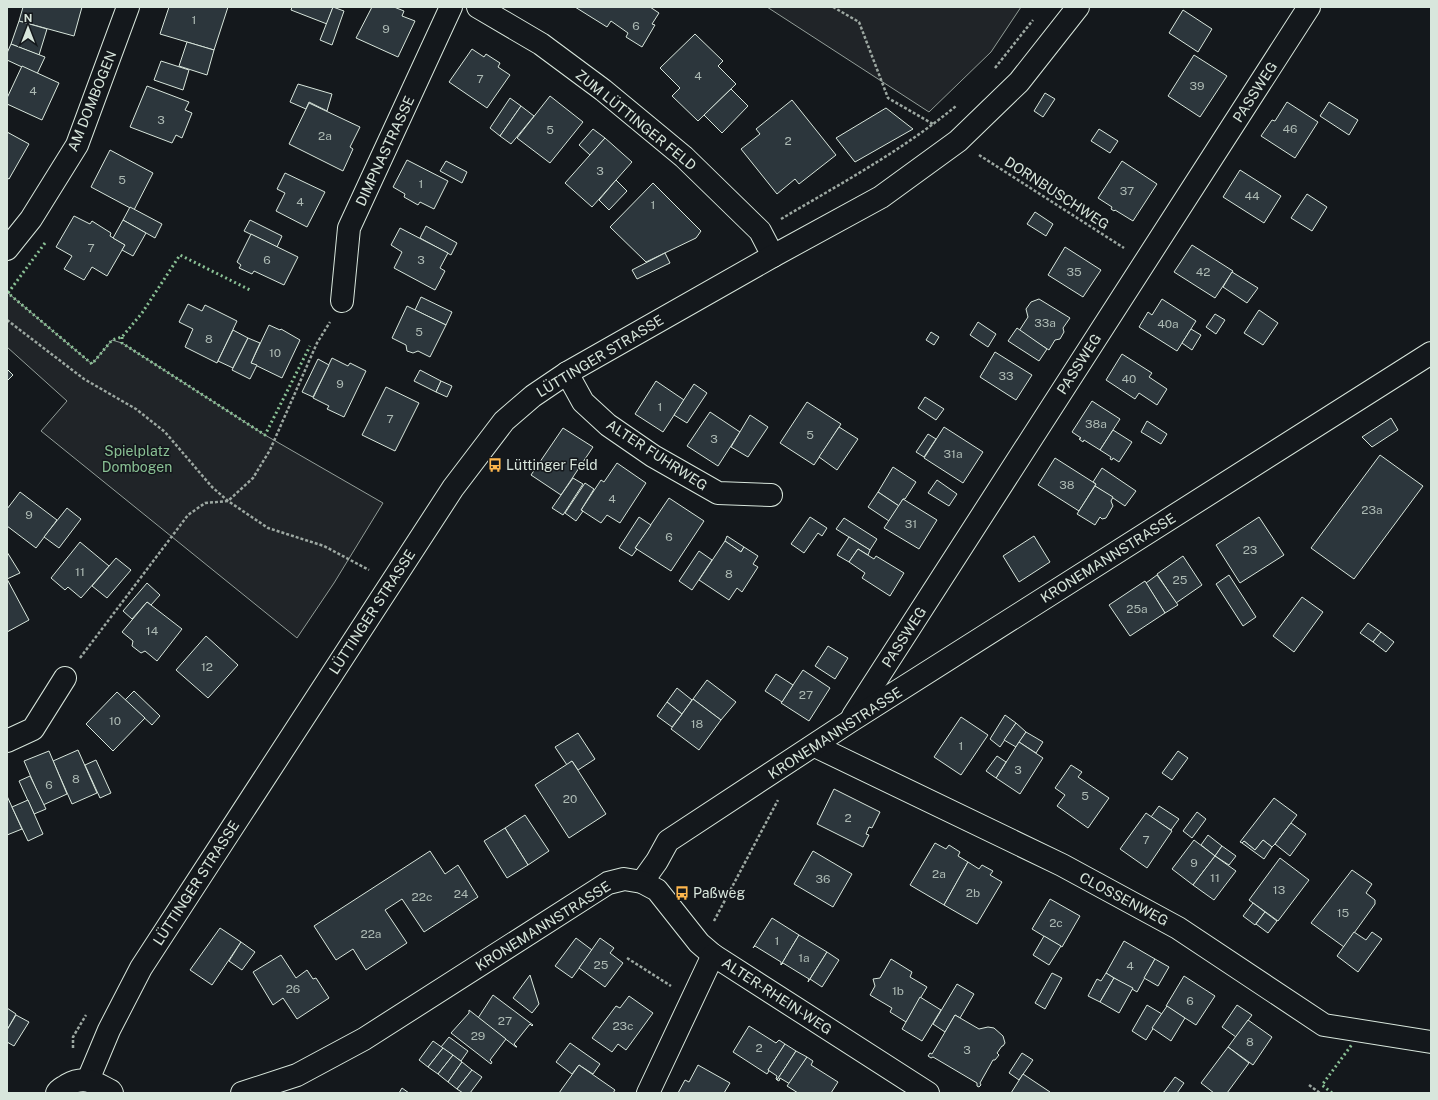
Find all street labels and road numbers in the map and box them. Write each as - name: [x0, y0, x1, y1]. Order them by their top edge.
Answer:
- street label: AM DOMBOGEN: [64, 48, 120, 154]
- street label: PASSWEG: [1230, 59, 1280, 125]
- street label: ZUM LÜTTINGER FELD: [573, 65, 701, 174]
- street label: DIMPNASTRASSE: [353, 93, 417, 209]
- street label: DORNBUSCHWEG: [1002, 153, 1112, 233]
- street label: LÜTTINGER STRASSE: [533, 310, 666, 400]
- street label: PASSWEG: [1054, 331, 1104, 397]
- street label: ALTER FUHRWEG: [604, 416, 710, 494]
- street label: KRONEMANNSTRASSE: [1038, 510, 1178, 606]
- street label: LÜTTINGER STRASSE: [324, 546, 418, 677]
- street label: PASSWEG: [879, 604, 929, 670]
- street label: KRONEMANNSTRASSE: [765, 684, 905, 782]
- street label: LÜTTINGER STRASSE: [148, 817, 242, 948]
- street label: CLOSSENWEG: [1077, 869, 1171, 929]
- street label: KRONEMANNSTRASSE: [473, 878, 613, 974]
- street label: ALTER-RHEIN-WEG: [719, 954, 835, 1038]

